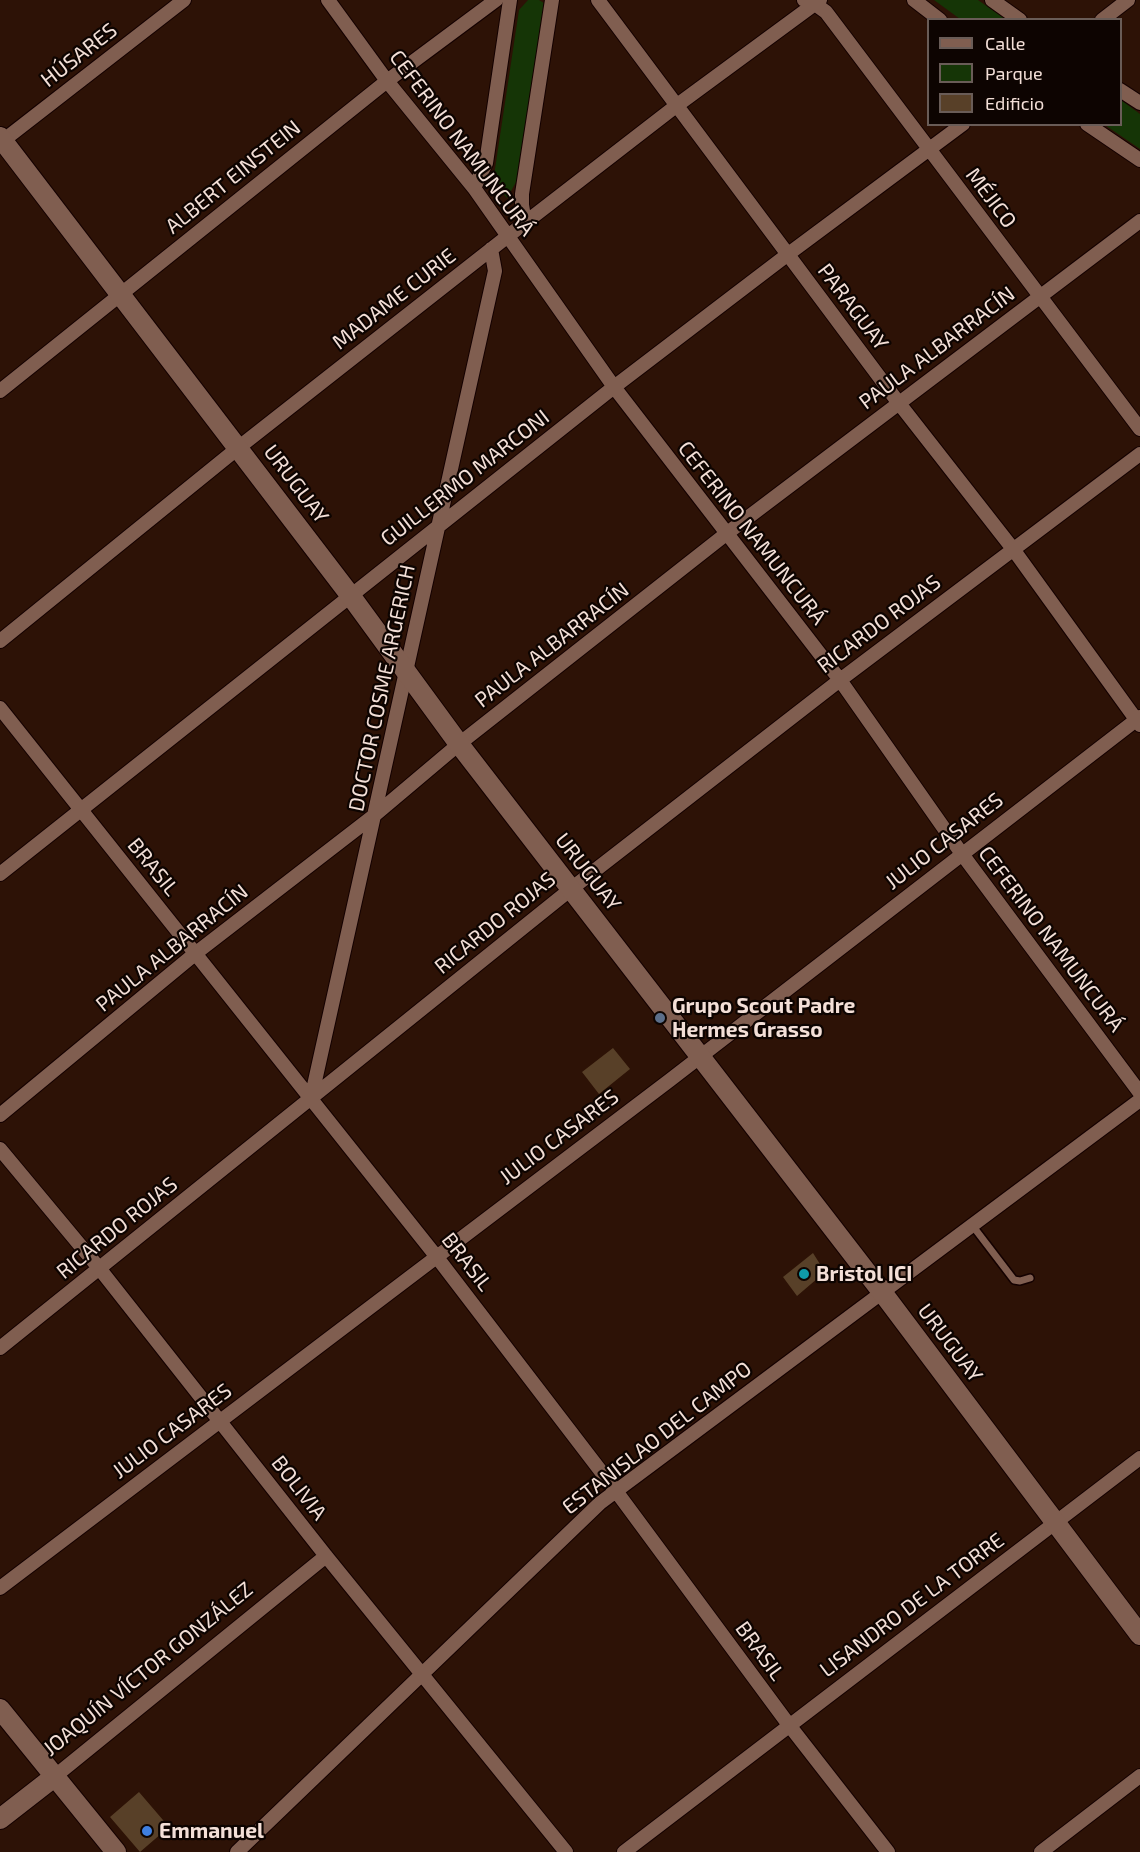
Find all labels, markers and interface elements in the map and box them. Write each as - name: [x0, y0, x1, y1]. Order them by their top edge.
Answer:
- street label: HÚSARES: [36, 18, 122, 92]
- legend: [927, 18, 1122, 126]
- text: Calle: [985, 32, 1026, 54]
- street label: CEFERINO NAMUNCURÁ: [384, 45, 540, 241]
- text: Parque: [985, 62, 1043, 84]
- text: Edificio: [985, 92, 1044, 114]
- street label: ALBERT EINSTEIN: [160, 115, 306, 239]
- street label: MÉJICO: [960, 163, 1022, 233]
- street label: MADAME CURIE: [327, 243, 461, 355]
- street label: PARAGUAY: [812, 259, 894, 355]
- street label: PAULA ALBARRACÍN: [854, 281, 1020, 415]
- street label: GUILLERMO MARCONI: [376, 404, 554, 552]
- street label: CEFERINO NAMUNCURÁ: [673, 436, 831, 630]
- street label: URUGUAY: [258, 440, 334, 528]
- street label: DOCTOR COSME ARGERICH: [344, 562, 420, 814]
- street label: RICARDO ROJAS: [812, 569, 946, 679]
- street label: PAULA ALBARRACÍN: [470, 577, 634, 713]
- street label: JULIO CASARES: [880, 787, 1008, 895]
- street label: URUGUAY: [550, 828, 626, 916]
- street label: BRASIL: [122, 833, 184, 901]
- street label: CEFERINO NAMUNCURÁ: [973, 841, 1129, 1037]
- street label: RICARDO ROJAS: [430, 867, 560, 979]
- street label: PAULA ALBARRACÍN: [91, 879, 253, 1017]
- place label: Grupo Scout Padre Hermes Grasso: [672, 993, 855, 1043]
- marker: Grupo Scout Padre Hermes Grasso: [653, 1011, 667, 1025]
- street label: JULIO CASARES: [495, 1084, 623, 1190]
- street label: RICARDO ROJAS: [52, 1172, 182, 1284]
- street label: BRASIL: [436, 1228, 498, 1296]
- place label: Bristol ICI: [816, 1261, 912, 1287]
- marker: Bristol ICI: [797, 1267, 811, 1281]
- street label: URUGUAY: [912, 1299, 988, 1387]
- street label: ESTANISLAO DEL CAMPO: [557, 1356, 757, 1520]
- street label: JULIO CASARES: [108, 1378, 236, 1484]
- street label: BOLIVIA: [266, 1451, 332, 1525]
- street label: LISANDRO DE LA TORRE: [815, 1527, 1009, 1683]
- street label: JOAQUÍN VÍCTOR GONZÁLEZ: [38, 1577, 258, 1761]
- street label: BRASIL: [730, 1616, 790, 1686]
- place label: Emmanuel: [159, 1818, 264, 1844]
- marker: Emmanuel: [140, 1824, 154, 1838]

